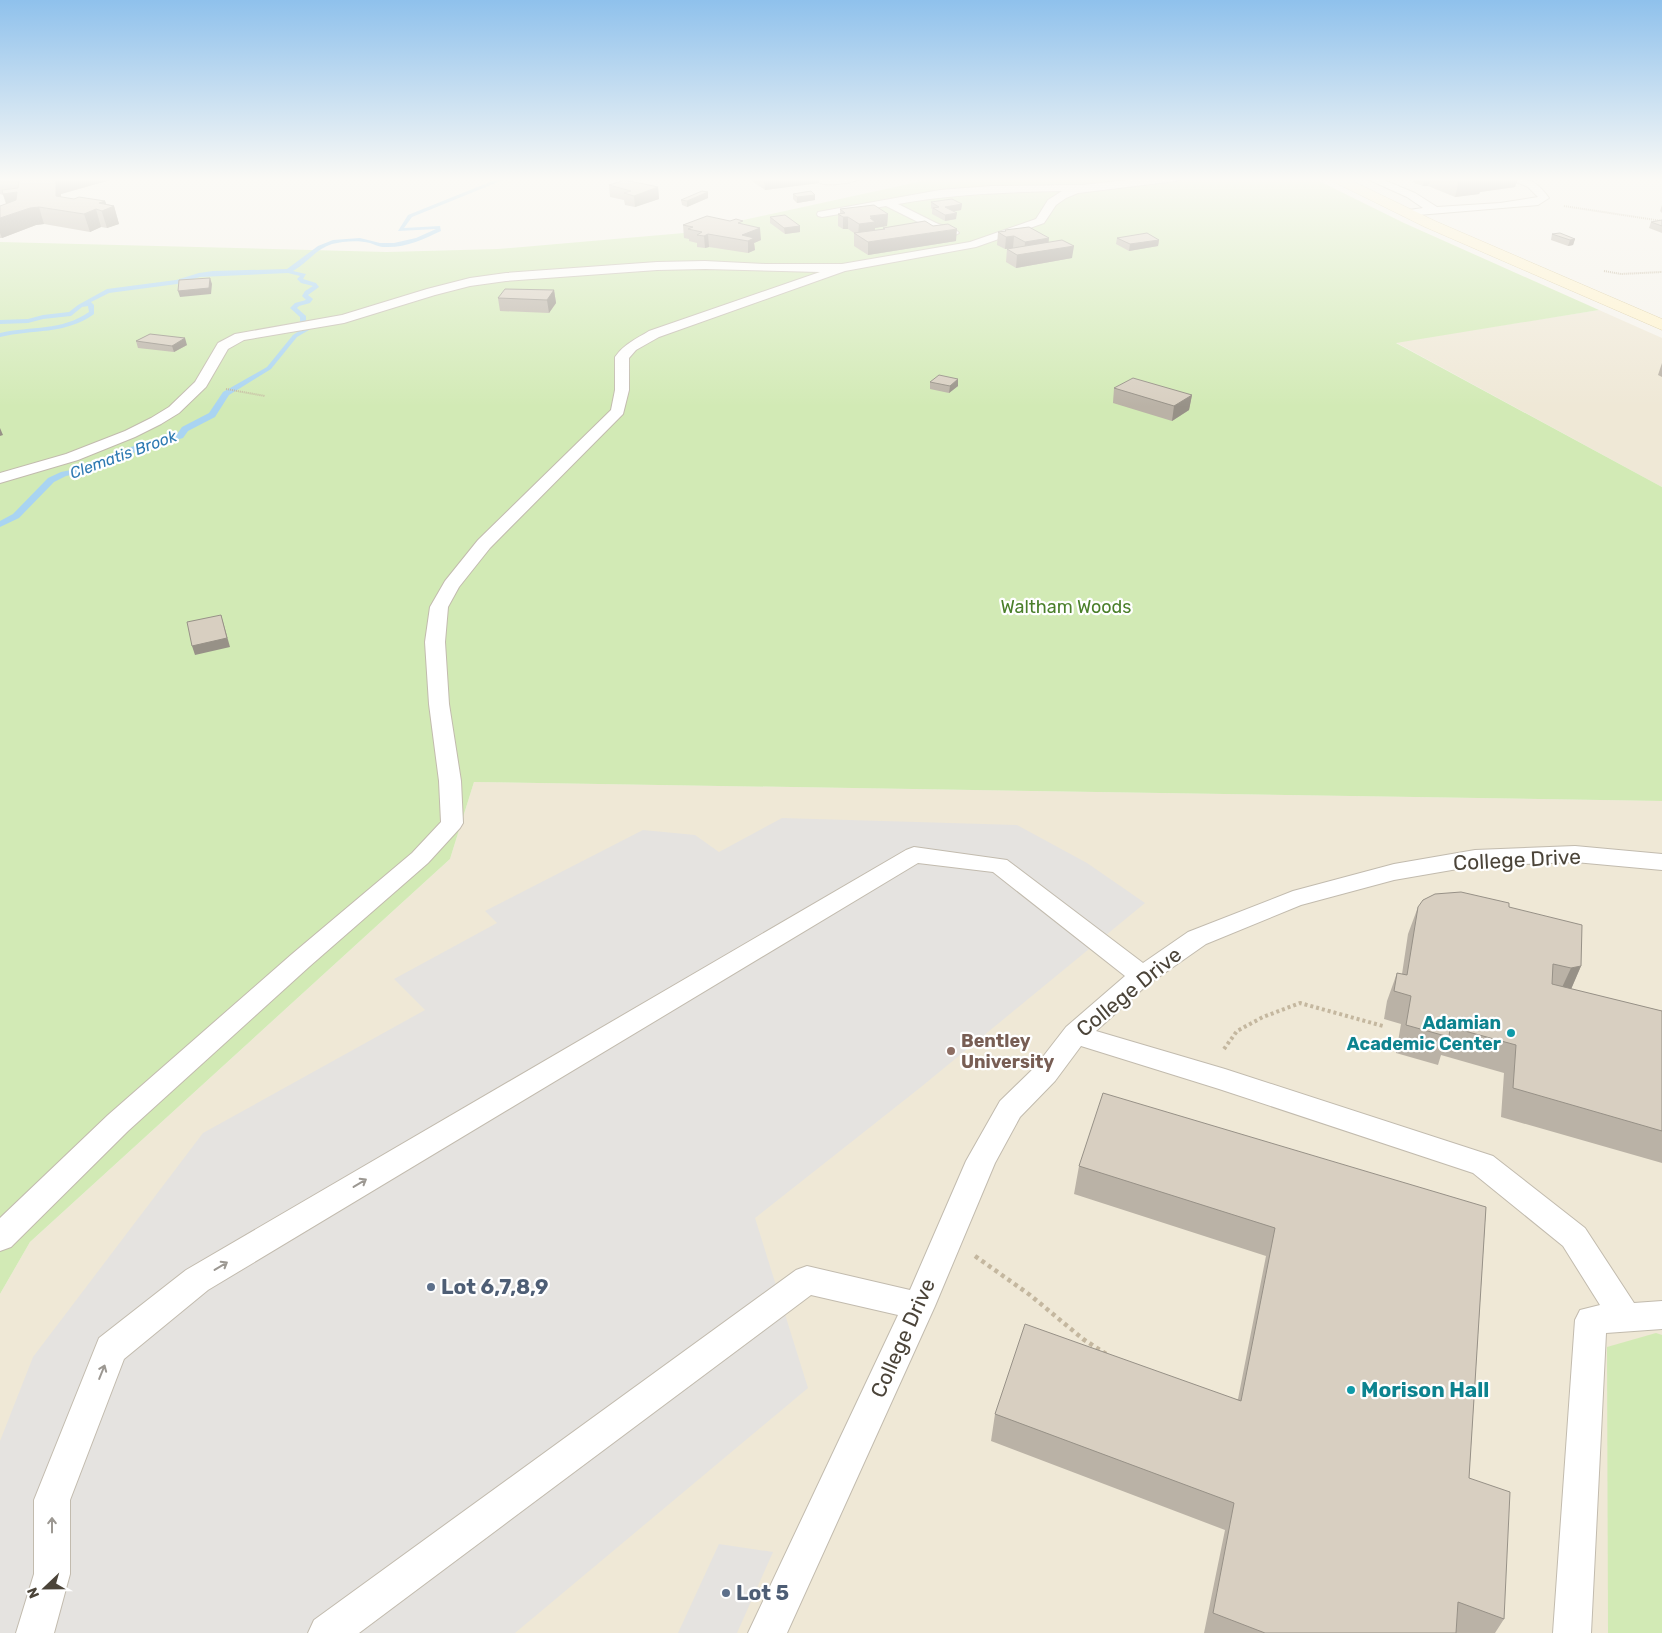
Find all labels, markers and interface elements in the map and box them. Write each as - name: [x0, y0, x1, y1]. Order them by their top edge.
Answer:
- water label: Clematis Brook: [67, 426, 180, 483]
- park label: Waltham Woods: [1001, 596, 1131, 618]
- street label: College Drive: [1452, 844, 1582, 875]
- street label: College Drive: [1071, 942, 1186, 1042]
- place label: Adamian Academic Center: [1347, 1012, 1501, 1055]
- marker: Adamian Academic Center: [1505, 1027, 1517, 1039]
- place label: Bentley University: [961, 1030, 1054, 1073]
- marker: Bentley University: [945, 1045, 957, 1057]
- one-way arrow: [353, 1177, 367, 1187]
- one-way arrow: [213, 1260, 227, 1270]
- place label: Lot 6,7,8,9: [441, 1274, 549, 1299]
- street label: College Drive: [865, 1274, 940, 1401]
- marker: Lot 6,7,8,9: [425, 1281, 437, 1293]
- one-way arrow: [98, 1365, 108, 1380]
- place label: Morison Hall: [1361, 1377, 1489, 1402]
- marker: Morison Hall: [1345, 1384, 1357, 1396]
- one-way arrow: [47, 1517, 57, 1534]
- north arrow: [20, 1563, 70, 1613]
- place label: Lot 5: [736, 1580, 789, 1605]
- text: N: [24, 1585, 43, 1601]
- marker: Lot 5: [720, 1587, 732, 1599]

